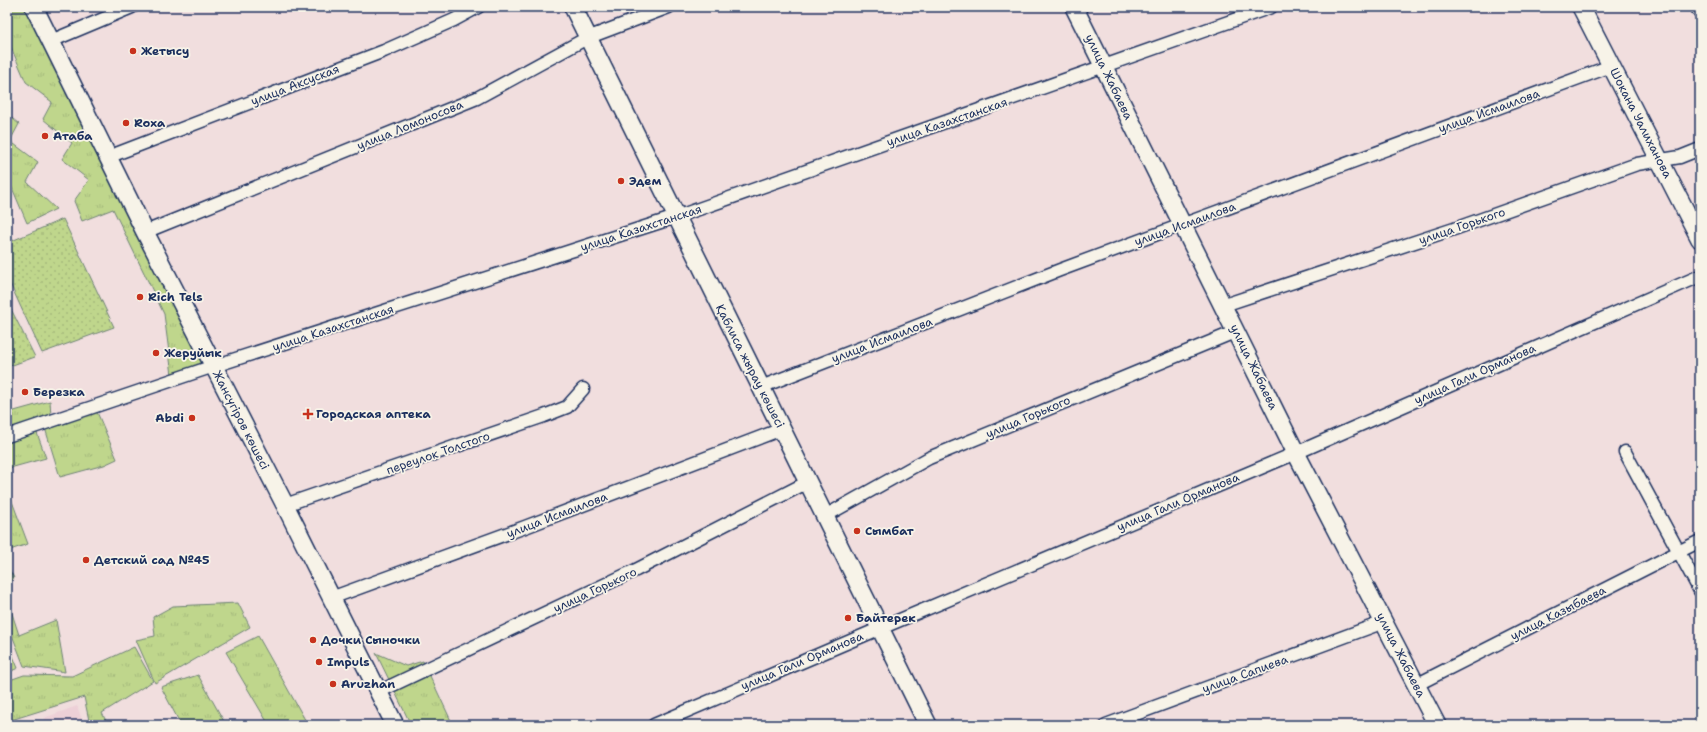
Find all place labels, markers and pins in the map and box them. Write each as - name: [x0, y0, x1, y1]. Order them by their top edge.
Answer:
- place label: Жетысу: [141, 43, 189, 59]
- marker: Жетысу: [128, 46, 138, 56]
- place label: Roxa: [134, 115, 166, 131]
- marker: Roxa: [121, 118, 131, 128]
- place label: Атаба: [53, 128, 93, 144]
- marker: Атаба: [40, 131, 50, 141]
- place label: Эдем: [629, 173, 661, 189]
- marker: Эдем: [616, 176, 626, 186]
- place label: Rich Tels: [148, 289, 203, 305]
- marker: Rich Tels: [135, 292, 145, 302]
- place label: Жеруйык: [164, 345, 222, 361]
- marker: Жеруйык: [151, 348, 161, 358]
- place label: Березка: [33, 384, 86, 400]
- marker: Березка: [20, 387, 30, 397]
- place label: Городская аптека: [316, 406, 431, 422]
- marker: Городская аптека: [303, 409, 313, 419]
- place label: Abdi: [155, 410, 184, 426]
- marker: Abdi: [187, 413, 197, 423]
- place label: Сымбат: [865, 523, 915, 539]
- marker: Сымбат: [852, 526, 862, 536]
- place label: Детский сад №45: [94, 552, 209, 568]
- marker: Детский сад №45: [81, 555, 91, 565]
- place label: Байтерек: [856, 610, 916, 626]
- marker: Байтерек: [843, 613, 853, 623]
- place label: Дочки Сыночки: [321, 632, 421, 648]
- marker: Дочки Сыночки: [308, 635, 318, 645]
- place label: Impuls: [327, 654, 370, 670]
- marker: Impuls: [314, 657, 324, 667]
- place label: Aruzhan: [341, 676, 395, 692]
- marker: Aruzhan: [328, 679, 338, 689]

